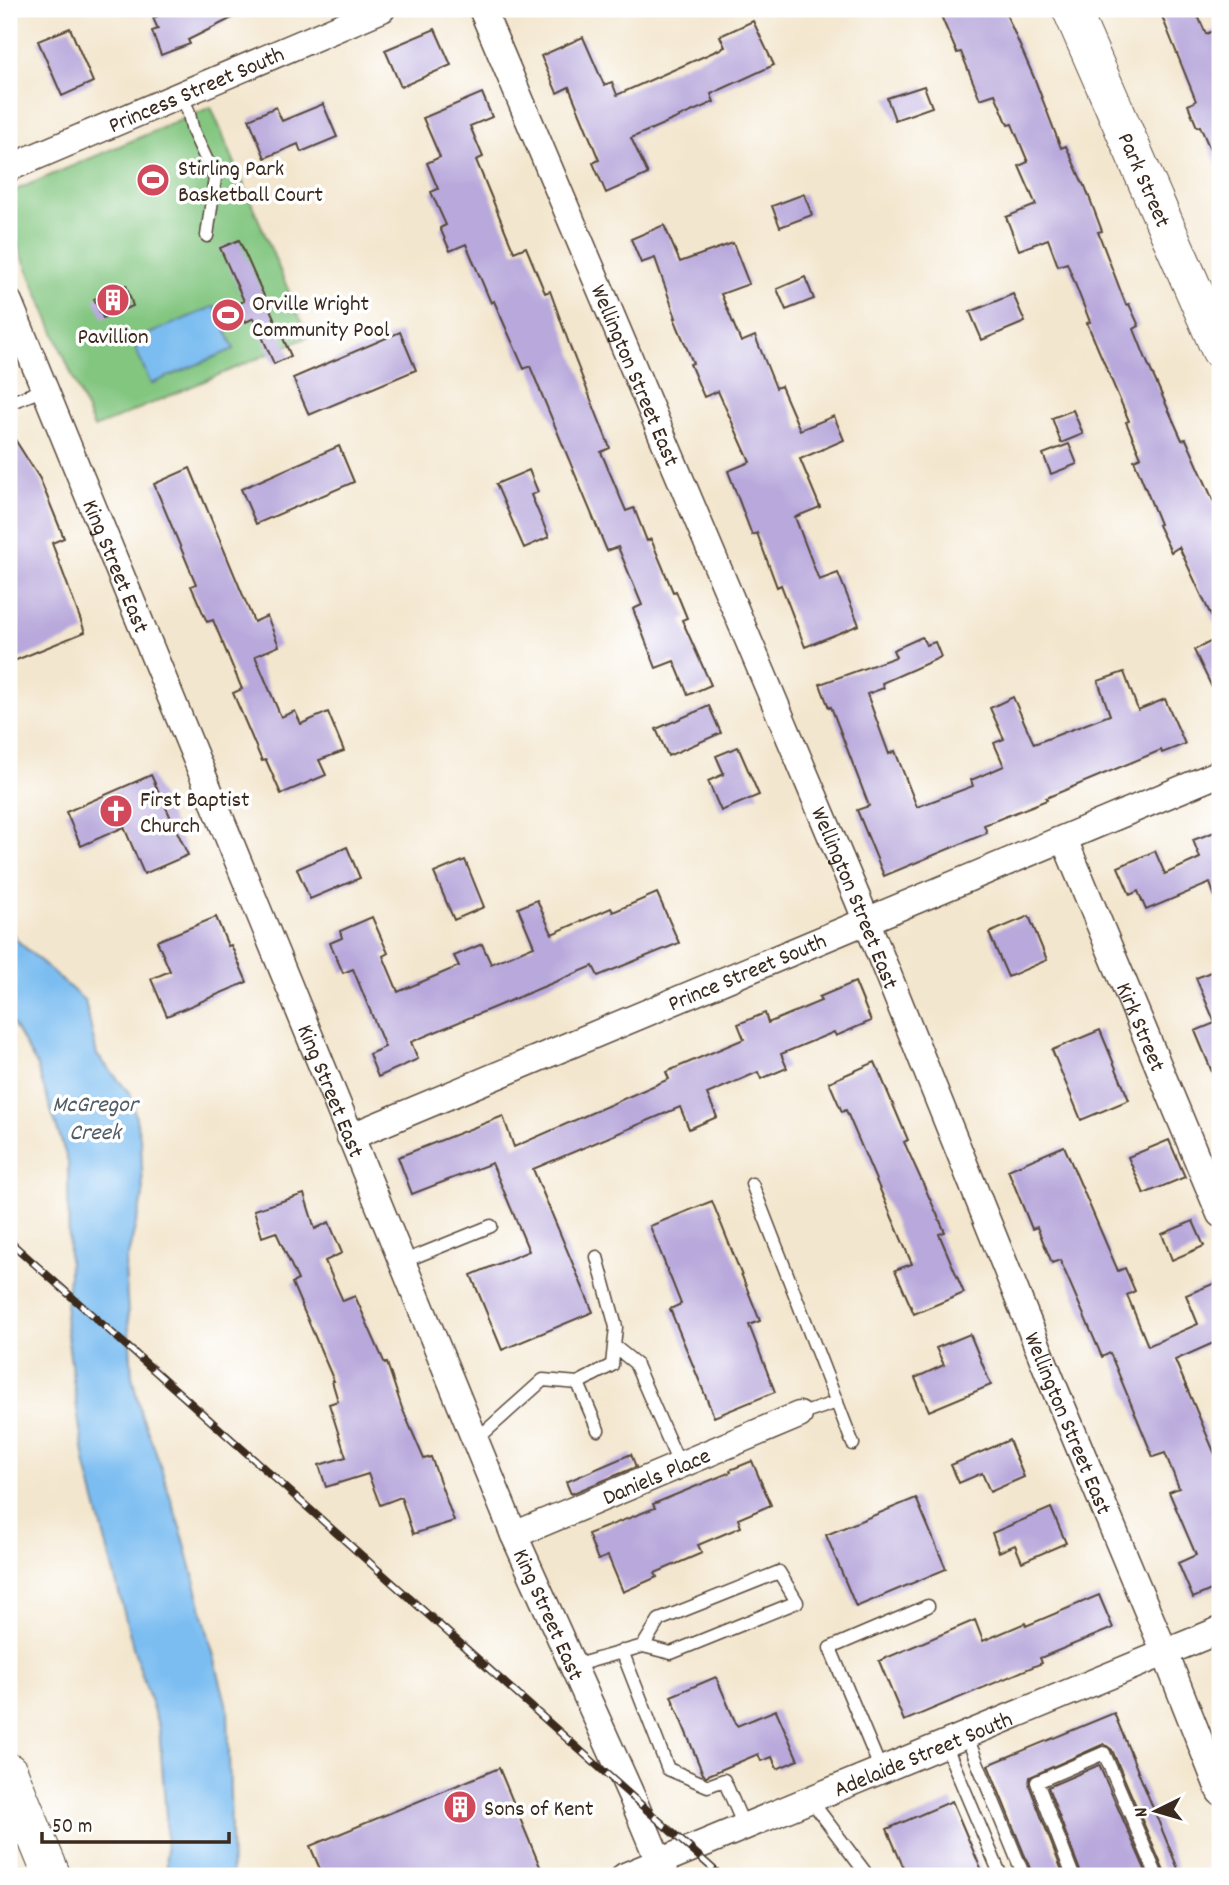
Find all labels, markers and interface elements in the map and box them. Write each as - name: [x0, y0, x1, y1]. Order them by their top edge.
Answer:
- street label: Princess Street South: [104, 39, 290, 144]
- street label: Park Street: [1107, 128, 1177, 233]
- place label: Stirling Park Basketball Court: [178, 154, 323, 213]
- sports icon: Stirling Park Basketball Court: [134, 161, 172, 199]
- street label: Wellington Street East: [580, 280, 686, 472]
- building icon: Pavillion: [94, 281, 132, 319]
- place label: Orville Wright Community Pool: [252, 289, 390, 348]
- sports icon: Orville Wright Community Pool: [209, 296, 247, 334]
- place label: Pavillion: [77, 322, 149, 355]
- street label: King Street East: [72, 495, 156, 639]
- place label: First Baptist Church: [140, 785, 250, 844]
- church icon: First Baptist Church: [97, 792, 135, 830]
- street label: Wellington Street East: [801, 802, 905, 995]
- street label: Prince Street South: [664, 926, 832, 1022]
- street label: Kirk Street: [1105, 978, 1172, 1078]
- street label: King Street East: [287, 1020, 371, 1163]
- water label: McGregor Creek: [52, 1089, 141, 1151]
- street label: Wellington Street East: [1014, 1328, 1118, 1520]
- street label: Daniels Place: [598, 1441, 716, 1516]
- street label: King Street East: [502, 1544, 590, 1687]
- street label: Adelaide Street South: [829, 1705, 1018, 1808]
- north arrow: [1120, 1776, 1190, 1846]
- building icon: Sons of Kent: [441, 1788, 479, 1826]
- place label: Sons of Kent: [484, 1794, 593, 1827]
- scale bar: [42, 1801, 229, 1845]
- text: N: [1129, 1806, 1156, 1818]
- text: 50 m: [52, 1813, 92, 1843]

